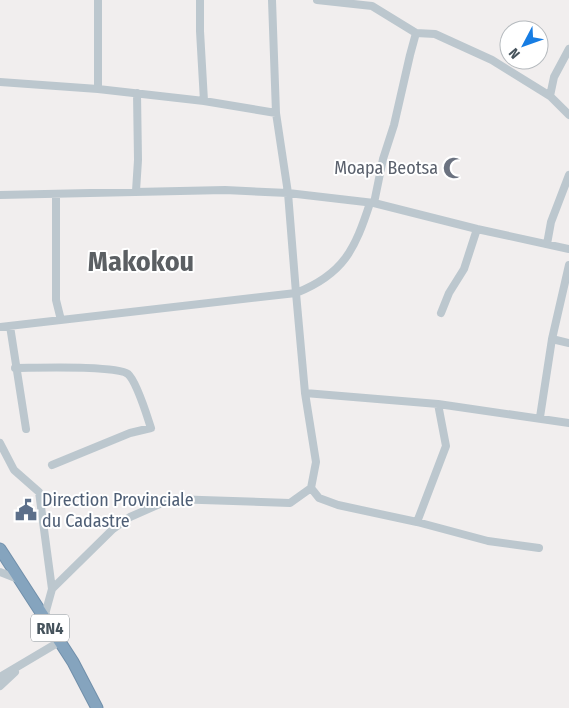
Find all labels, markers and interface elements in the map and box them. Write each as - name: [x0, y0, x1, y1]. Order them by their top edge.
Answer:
- north arrow: [499, 20, 549, 70]
- text: N: [505, 44, 524, 62]
- mosque icon: Moapa Beotsa: [441, 155, 467, 181]
- place label: Moapa Beotsa: [334, 157, 438, 179]
- district label: Makokou: [88, 245, 194, 278]
- place label: Direction Provinciale du Cadastre: [42, 489, 194, 532]
- public building icon: Direction Provinciale du Cadastre: [13, 497, 39, 523]
- road number: RN4: [31, 614, 69, 641]

